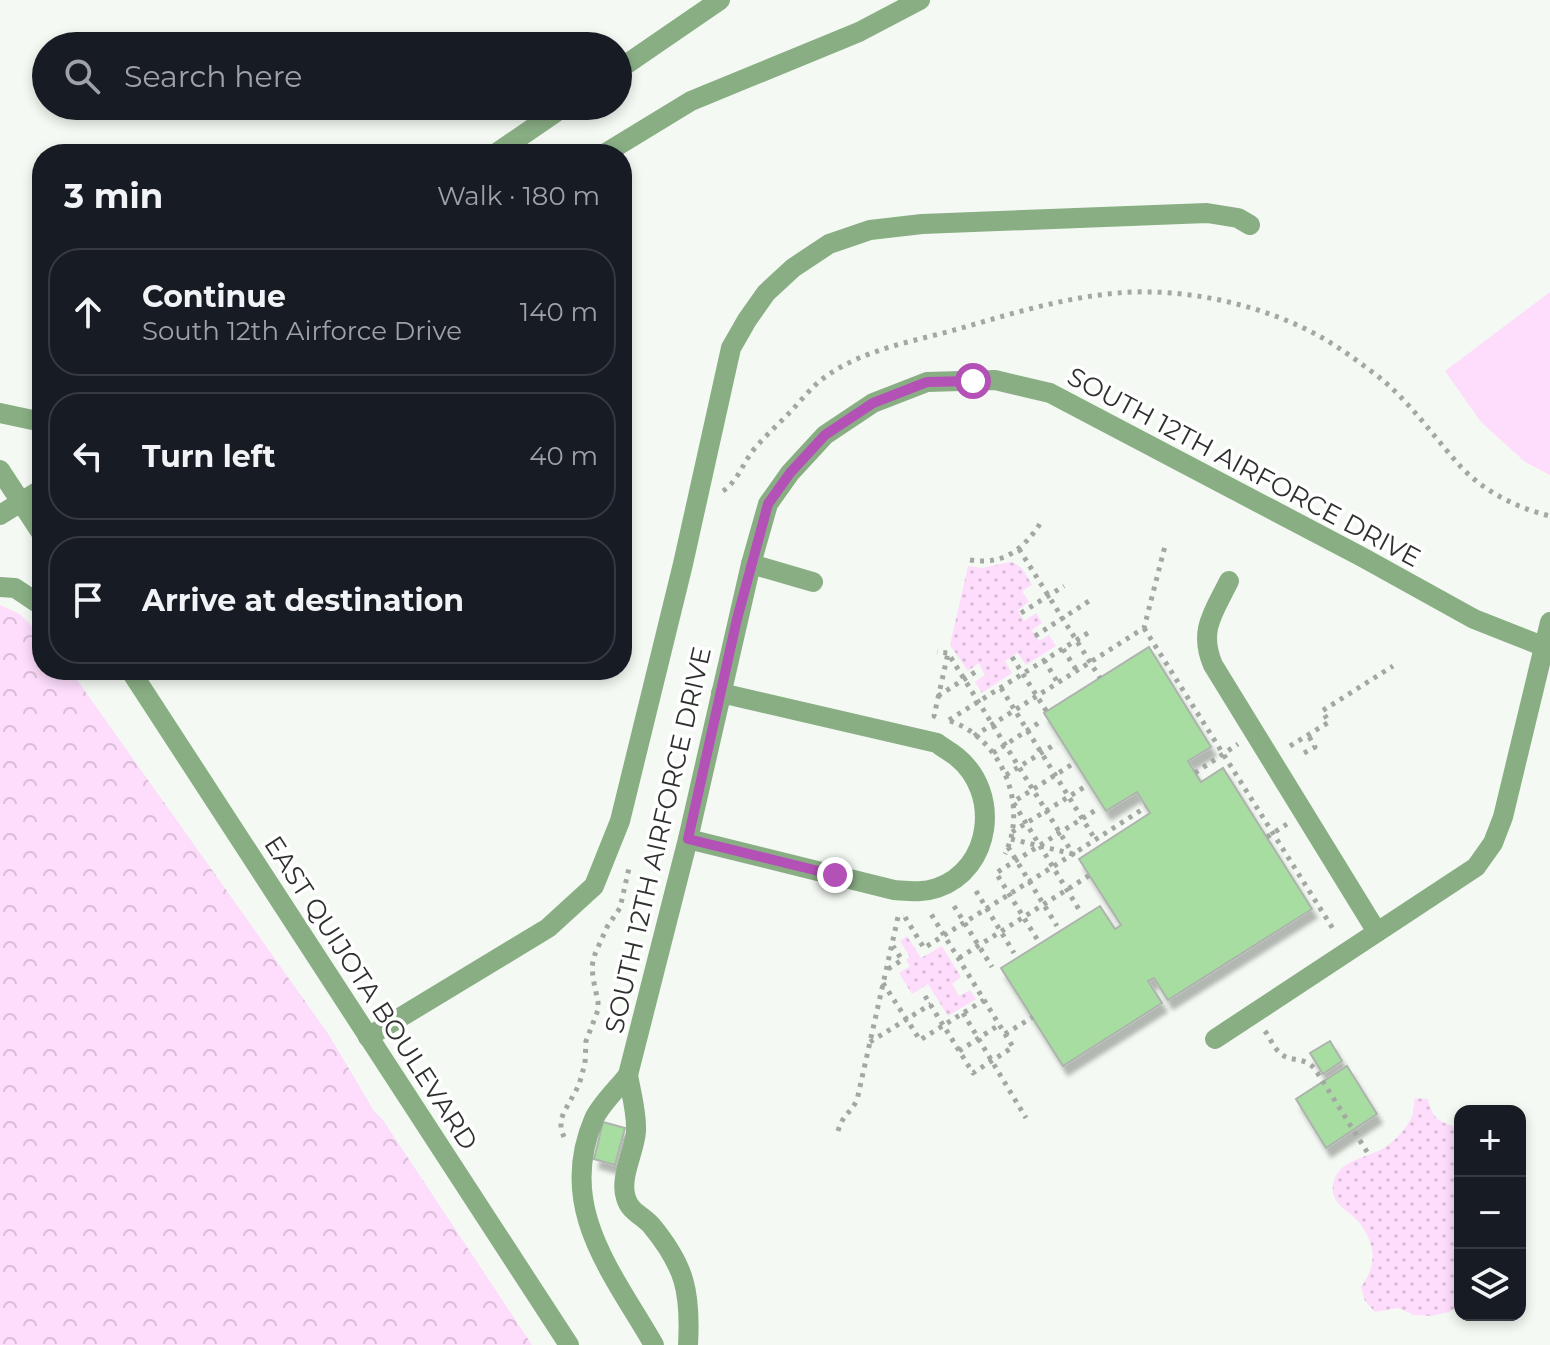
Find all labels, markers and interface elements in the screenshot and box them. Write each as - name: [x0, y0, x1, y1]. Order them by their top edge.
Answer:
- search box: [32, 32, 632, 120]
- icon: search: [60, 54, 104, 98]
- text: Search here: [124, 58, 302, 95]
- text: 3 min: [64, 175, 163, 217]
- text: Walk · 180 m: [437, 180, 600, 212]
- text: Continue: [142, 278, 286, 315]
- icon: ahead: [66, 290, 110, 334]
- text: 140 m: [520, 296, 598, 328]
- text: South 12th Airforce Drive: [142, 315, 462, 347]
- street label: SOUTH 12TH AIRFORCE DRIVE: [1062, 360, 1426, 574]
- route start: [955, 363, 991, 399]
- icon: left: [66, 434, 110, 478]
- text: Turn left: [142, 438, 275, 475]
- text: 40 m: [529, 440, 598, 472]
- icon: arrive: [66, 578, 110, 622]
- text: Arrive at destination: [142, 582, 464, 619]
- street label: SOUTH 12TH AIRFORCE DRIVE: [598, 644, 718, 1036]
- street label: EAST QUIJOTA BOULEVARD: [257, 830, 485, 1156]
- route end: [817, 857, 853, 893]
- map controls: [1454, 1105, 1526, 1321]
- button: +: [1454, 1105, 1526, 1177]
- button: −: [1454, 1177, 1526, 1249]
- button: layers: [1454, 1249, 1526, 1321]

